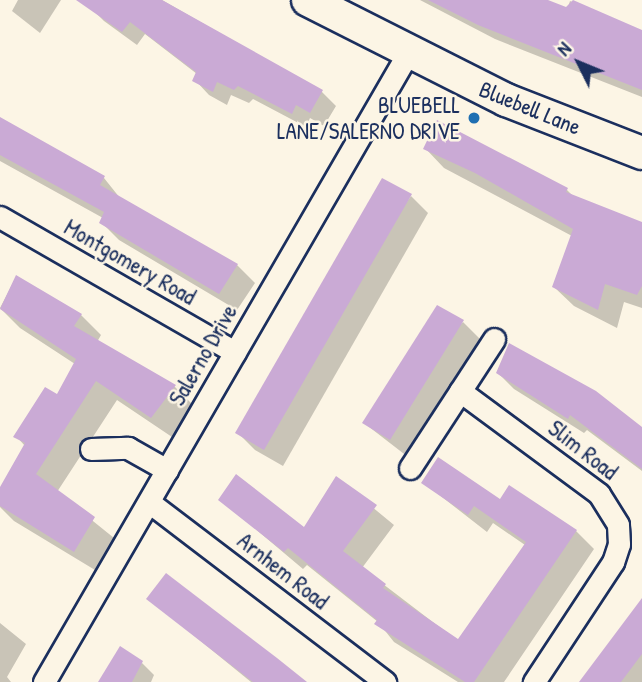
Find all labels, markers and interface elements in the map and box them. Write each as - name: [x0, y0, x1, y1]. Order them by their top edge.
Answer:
- north arrow: [544, 28, 614, 98]
- text: N: [551, 36, 577, 61]
- street label: Bluebell Lane: [475, 75, 585, 141]
- place label: BLUEBELL LANE/SALERNO DRIVE: [277, 91, 460, 145]
- marker: BLUEBELL LANE/SALERNO DRIVE: [466, 110, 482, 126]
- street label: Montgomery Road: [59, 213, 201, 311]
- street label: Salerno Drive: [163, 300, 243, 410]
- street label: Slim Road: [543, 414, 623, 486]
- street label: Arnhem Road: [232, 527, 334, 615]

